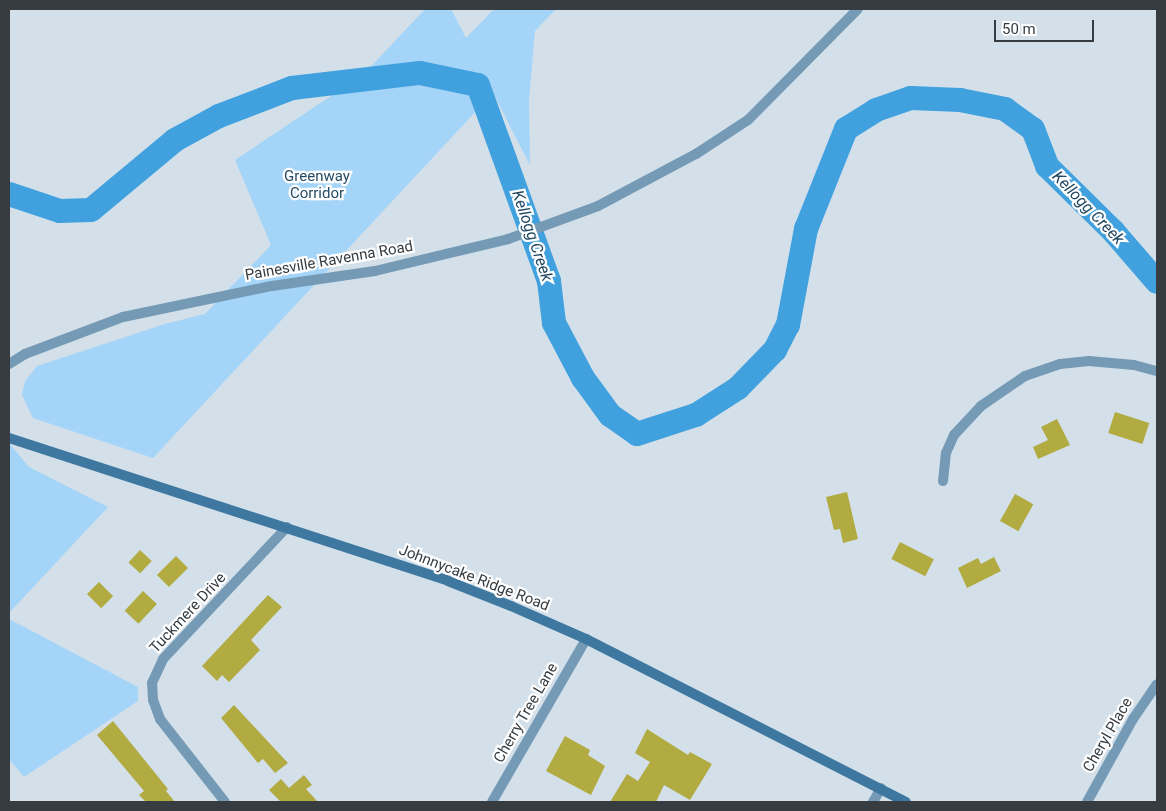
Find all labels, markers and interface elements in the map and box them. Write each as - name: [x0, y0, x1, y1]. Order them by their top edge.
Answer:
- scale bar: [996, 10, 1096, 42]
- text: 50 m: [1002, 20, 1036, 38]
- park label: Greenway Corridor: [284, 167, 350, 202]
- water label: Kellogg Creek: [1048, 167, 1128, 249]
- water label: Kellogg Creek: [507, 188, 557, 284]
- street label: Painesville Ravenna Road: [244, 237, 414, 285]
- street label: Johnnycake Ridge Road: [396, 541, 552, 615]
- street label: Tuckmere Drive: [146, 569, 230, 657]
- street label: Cherry Tree Lane: [490, 660, 562, 766]
- street label: Cheryl Place: [1080, 695, 1136, 775]

